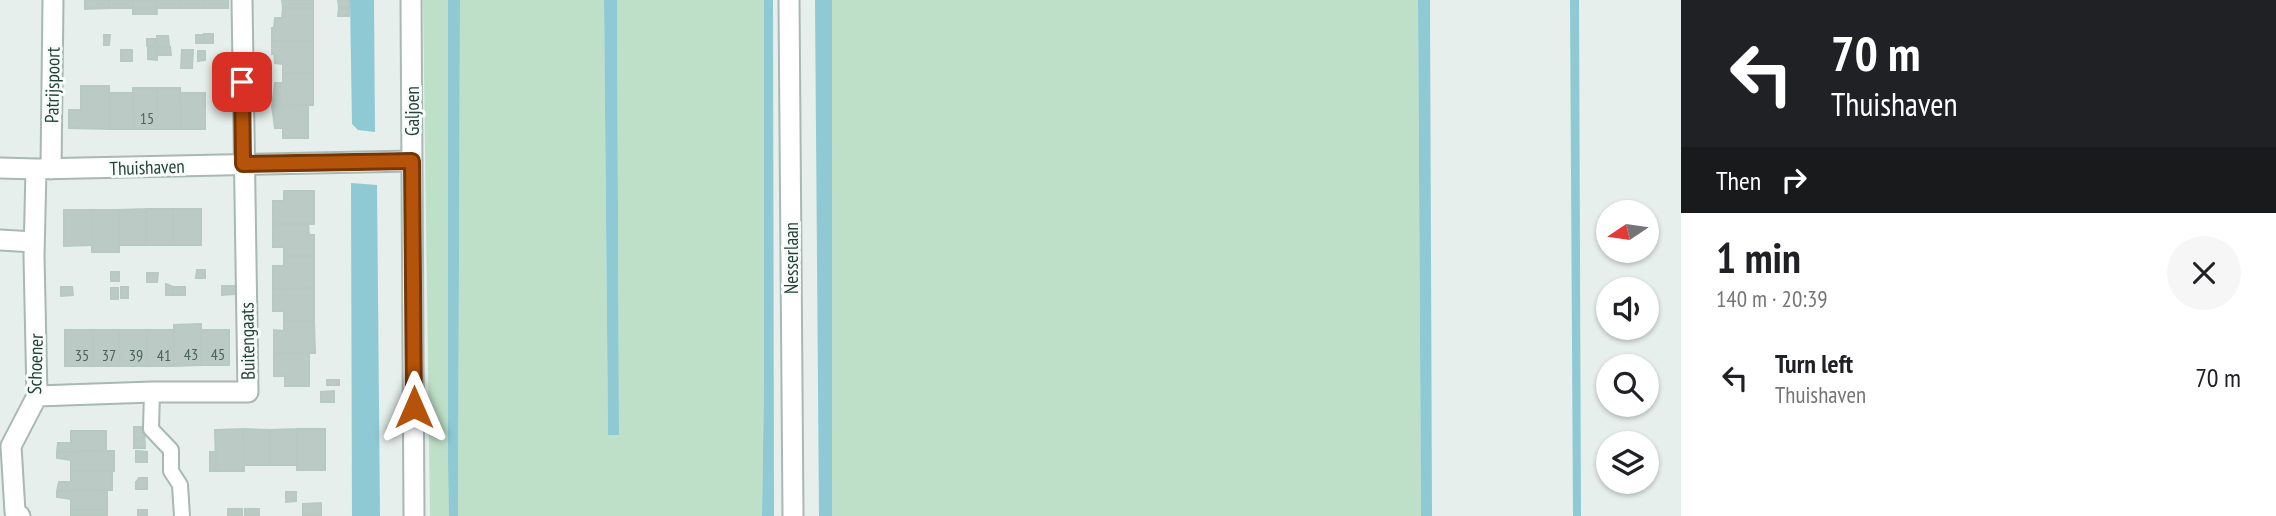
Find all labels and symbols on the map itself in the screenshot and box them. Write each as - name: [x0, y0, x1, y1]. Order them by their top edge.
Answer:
- street label: Patrijspoort: [39, 46, 65, 123]
- pin: [212, 52, 272, 112]
- street label: Galjoen: [400, 86, 424, 136]
- house number: 15: [140, 108, 154, 128]
- street label: Thuishaven: [109, 154, 185, 180]
- north arrow: [1596, 200, 1659, 262]
- street label: Nesserlaan: [779, 222, 803, 294]
- street label: Buitengaats: [234, 302, 260, 380]
- street label: Schoener: [22, 332, 48, 395]
- house number: 43: [184, 344, 198, 364]
- house number: 45: [211, 344, 225, 364]
- house number: 35: [75, 345, 89, 365]
- house number: 37: [102, 345, 116, 365]
- house number: 39: [129, 345, 143, 365]
- house number: 41: [157, 345, 171, 365]
- position arrow: [377, 370, 451, 444]

